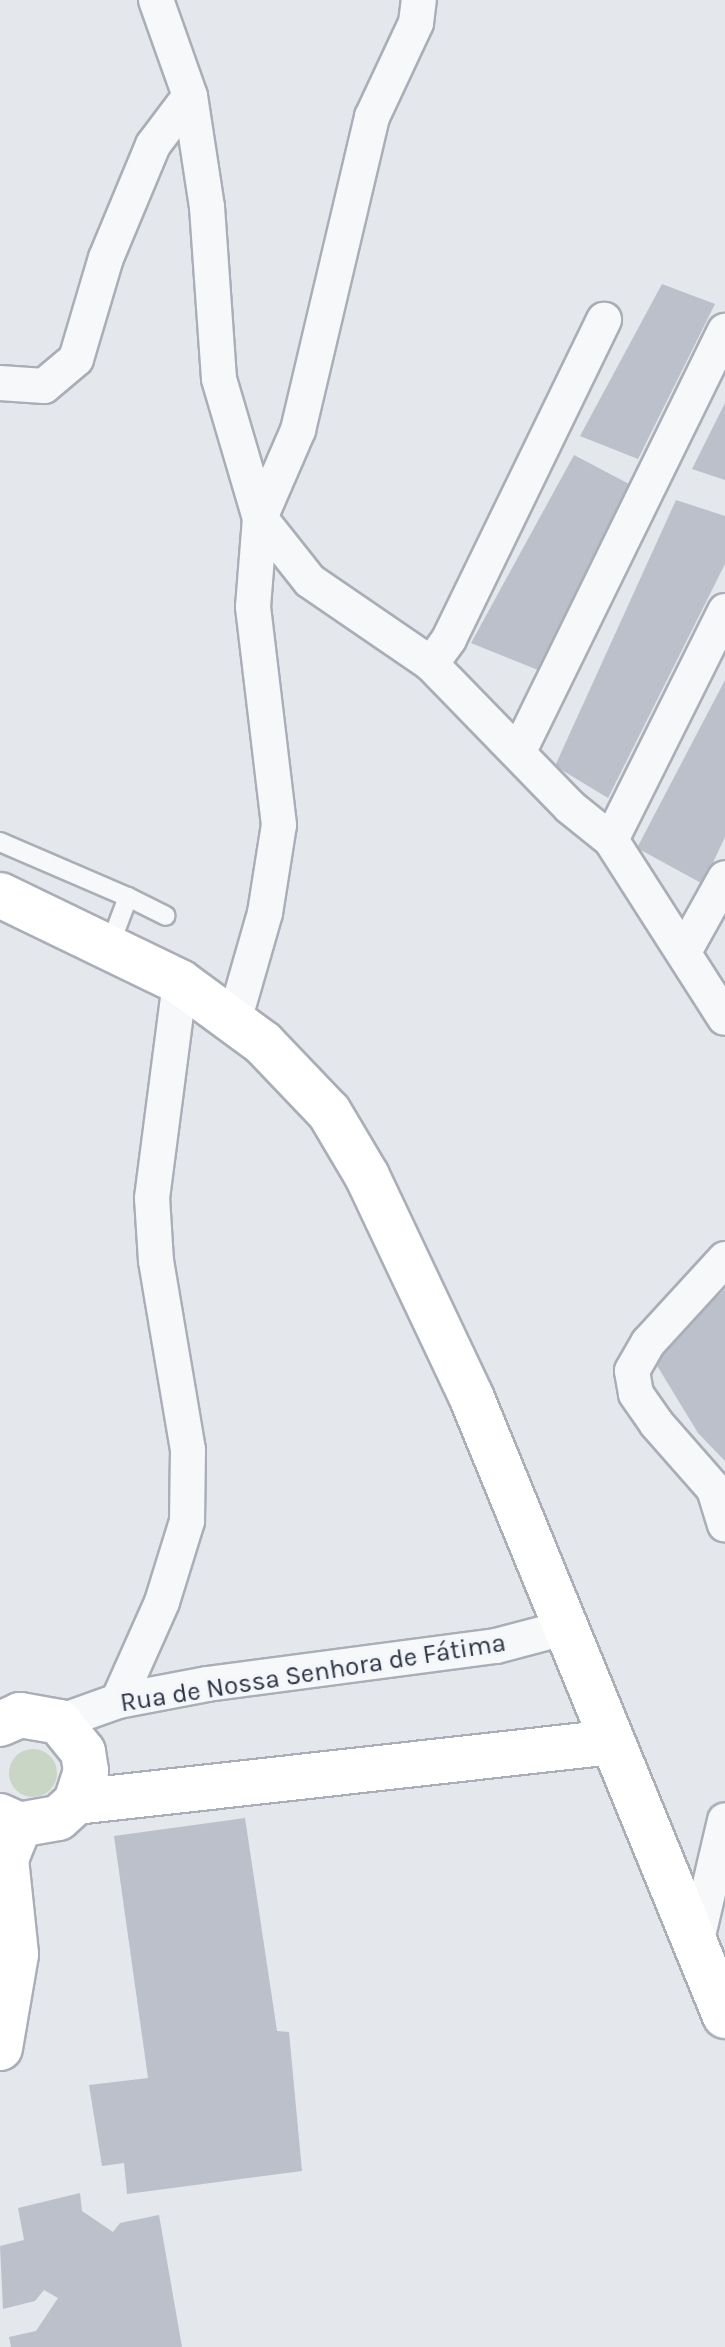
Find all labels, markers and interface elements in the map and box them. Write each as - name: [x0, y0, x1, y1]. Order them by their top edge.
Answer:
- street label: Rua de Nossa Senhora de Fátima: [118, 1627, 508, 1719]

